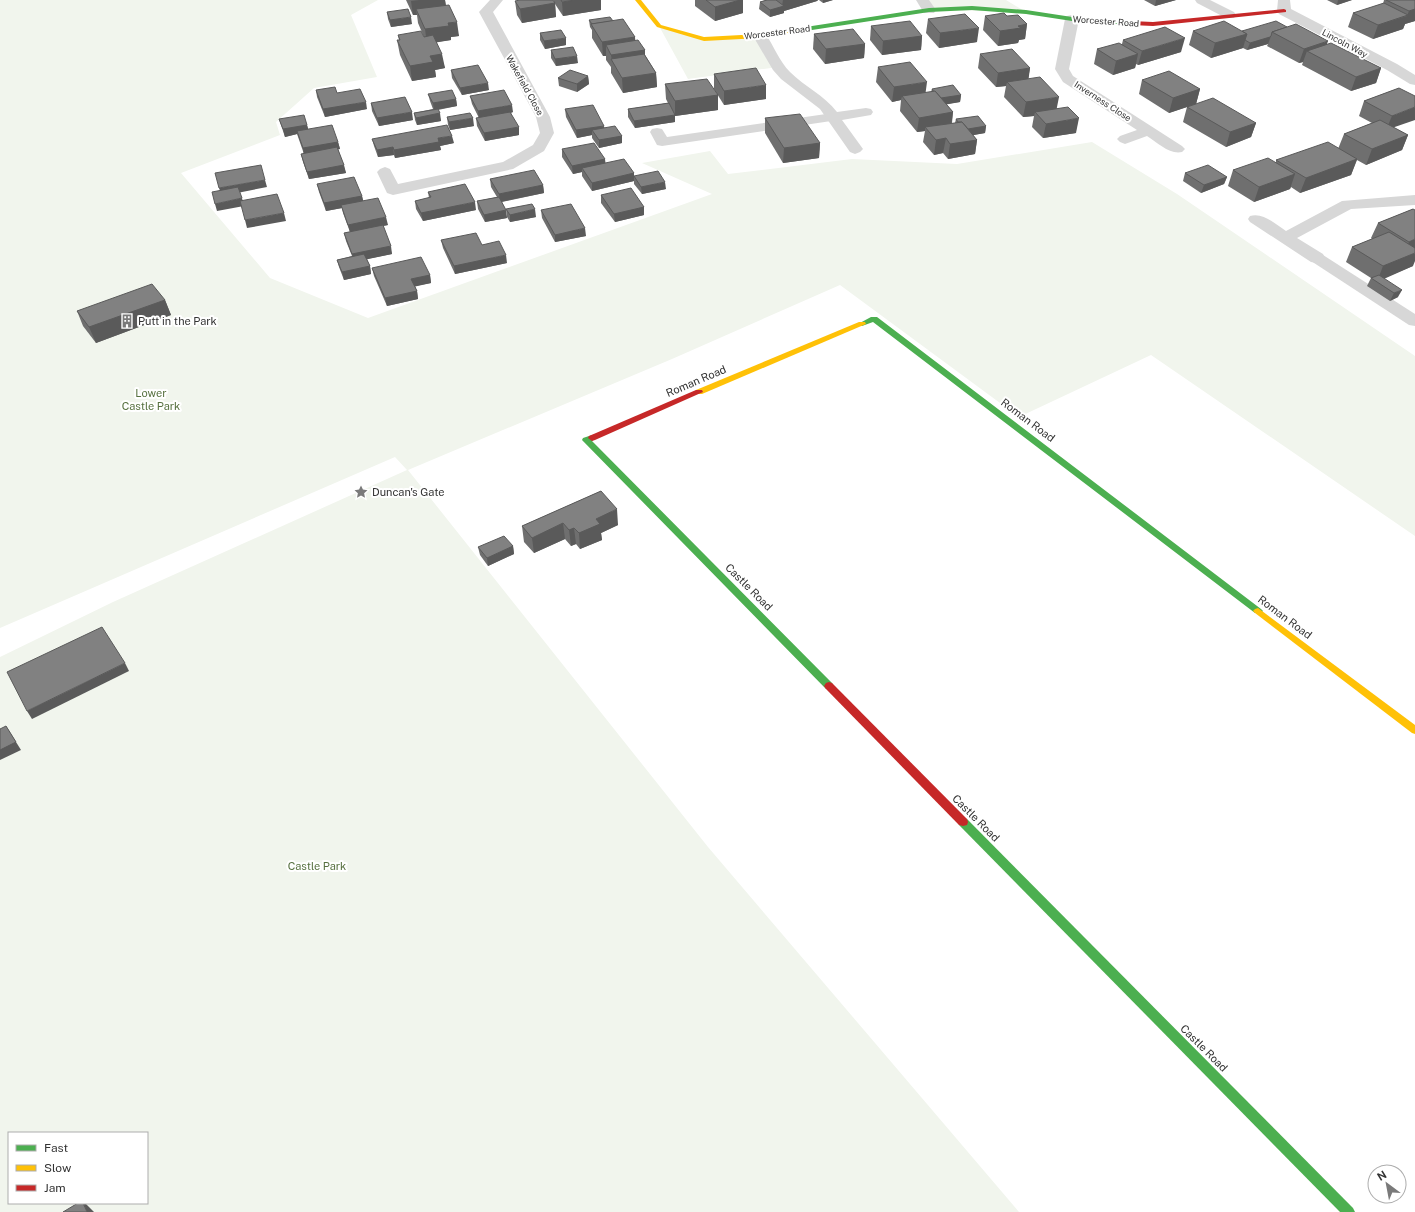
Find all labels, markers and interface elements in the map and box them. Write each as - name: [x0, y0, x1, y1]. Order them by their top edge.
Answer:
- street label: Worcester Road: [1072, 13, 1140, 29]
- street label: Worcester Road: [743, 22, 811, 42]
- street label: Lincoln Way: [1320, 26, 1370, 60]
- street label: Wakefield Close: [504, 53, 546, 117]
- street label: Inverness Close: [1073, 79, 1133, 123]
- building icon: Putt in the Park: [119, 313, 135, 329]
- place label: Putt in the Park: [138, 315, 217, 327]
- street label: Roman Road: [664, 363, 728, 399]
- park label: Lower Castle Park: [122, 387, 180, 412]
- street label: Roman Road: [999, 396, 1057, 444]
- place icon: Duncan's Gate: [353, 484, 369, 500]
- place label: Duncan's Gate: [372, 486, 445, 498]
- street label: Castle Road: [723, 561, 775, 613]
- street label: Roman Road: [1256, 593, 1314, 641]
- street label: Castle Road: [950, 792, 1002, 844]
- park label: Castle Park: [288, 860, 346, 872]
- street label: Castle Road: [1178, 1022, 1230, 1074]
- legend: [8, 1132, 148, 1204]
- text: Fast: [44, 1141, 69, 1155]
- text: Slow: [44, 1161, 72, 1175]
- north arrow: [1367, 1164, 1407, 1204]
- text: N: [1375, 1168, 1389, 1183]
- text: Jam: [44, 1181, 66, 1195]

